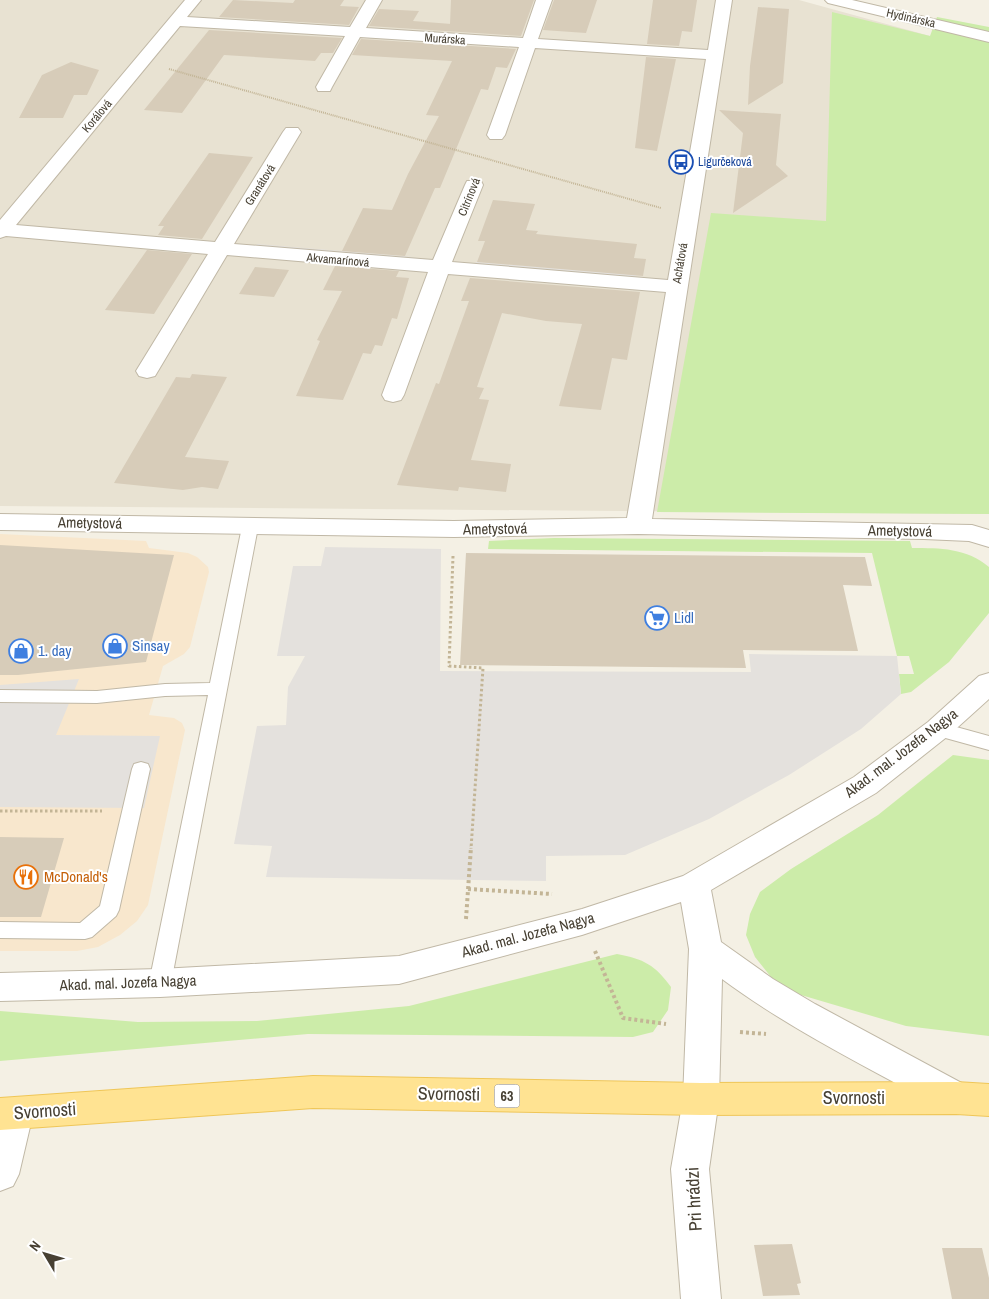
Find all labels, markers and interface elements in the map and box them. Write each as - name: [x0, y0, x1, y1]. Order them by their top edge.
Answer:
- street label: Hydinárska: [885, 5, 938, 32]
- street label: Murárska: [424, 30, 467, 48]
- street label: Korálová: [78, 96, 116, 136]
- bus stop icon: Ligurčeková: [668, 149, 694, 175]
- place label: Ligurčeková: [698, 154, 752, 170]
- street label: Granátová: [241, 161, 279, 209]
- street label: Citrínová: [454, 175, 484, 219]
- street label: Achátová: [668, 241, 692, 286]
- street label: Akvamarínová: [305, 249, 371, 271]
- street label: Ametystová: [57, 511, 122, 534]
- street label: Ametystová: [462, 517, 527, 540]
- street label: Ametystová: [867, 519, 932, 542]
- supermarket icon: Lidl: [644, 605, 670, 631]
- place label: Lidl: [674, 607, 694, 628]
- shop icon: Sinsay: [102, 633, 128, 659]
- place label: Sinsay: [132, 635, 170, 656]
- shop icon: 1. day: [8, 638, 34, 664]
- place label: 1. day: [38, 640, 72, 661]
- street label: Akad. mal. Jozefa Nagya: [839, 703, 962, 803]
- restaurant icon: McDonald's: [13, 864, 39, 890]
- place label: McDonald's: [44, 866, 108, 887]
- street label: Akad. mal. Jozefa Nagya: [458, 907, 597, 963]
- street label: Akad. mal. Jozefa Nagya: [58, 970, 197, 995]
- street label: Svornosti: [418, 1080, 480, 1107]
- road number: 63: [494, 1084, 520, 1108]
- street label: Svornosti: [823, 1085, 885, 1110]
- street label: Svornosti: [13, 1096, 77, 1125]
- street label: Pri hrádzi: [679, 1166, 708, 1232]
- north arrow: [20, 1229, 70, 1279]
- text: N: [25, 1237, 44, 1255]

